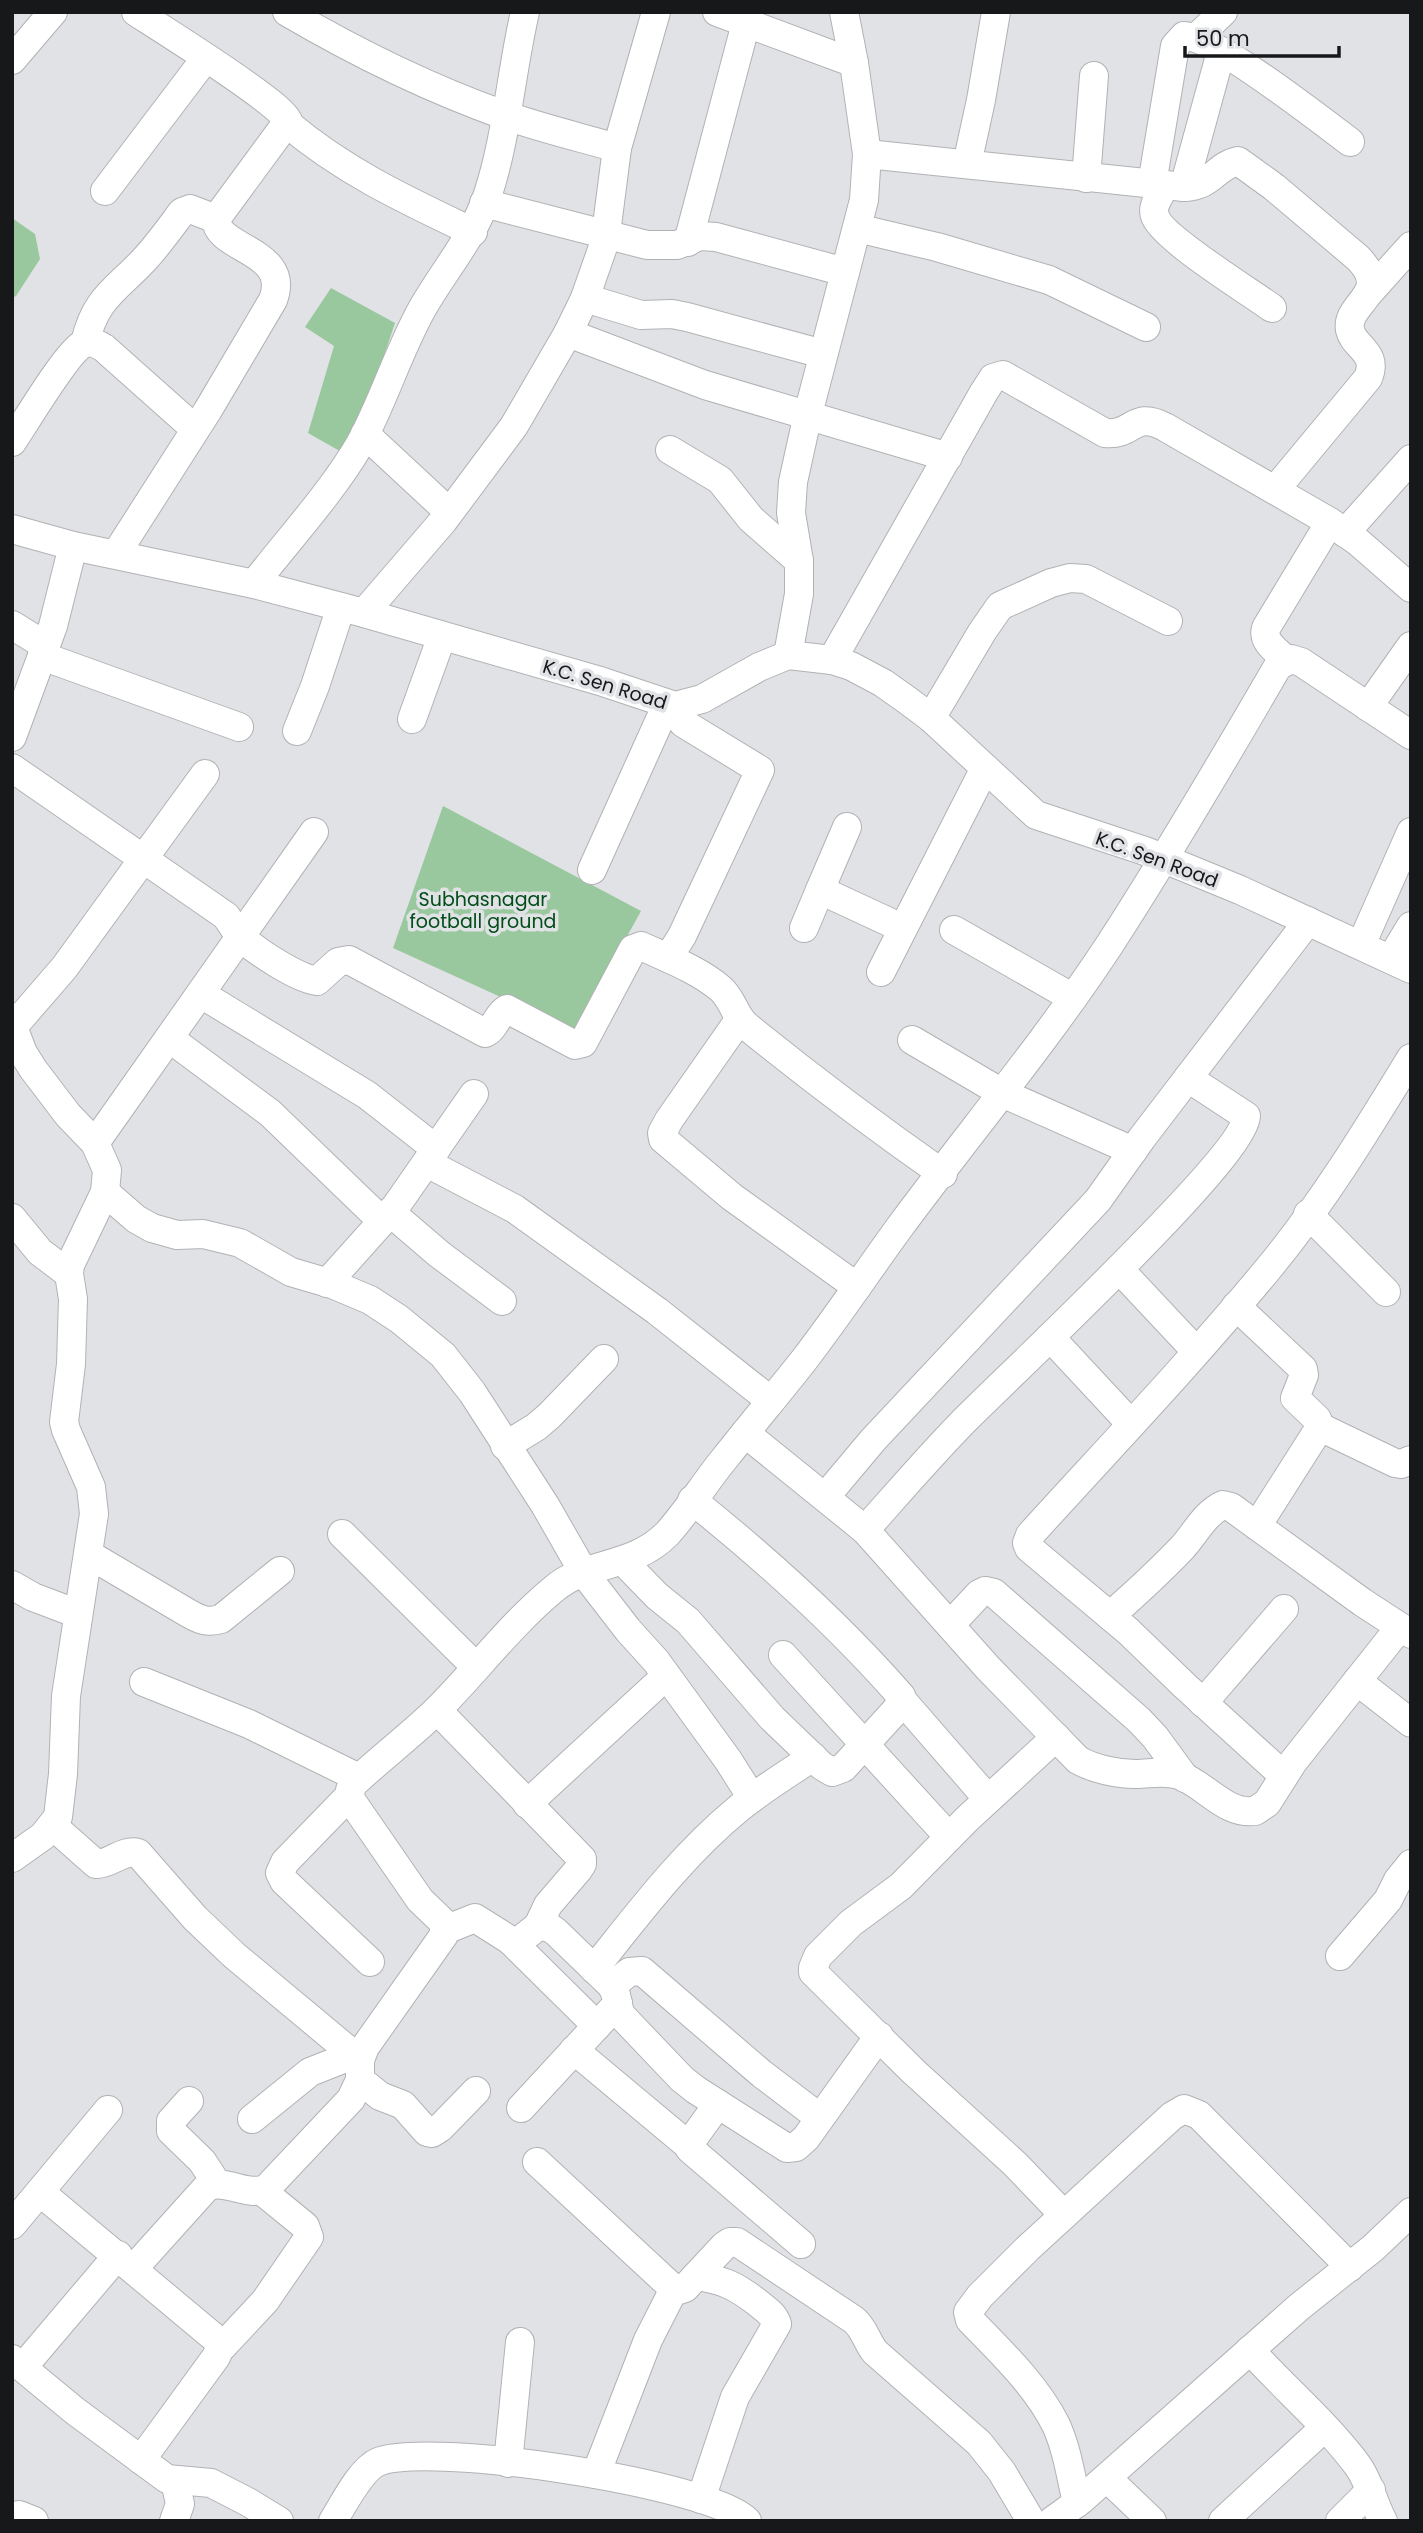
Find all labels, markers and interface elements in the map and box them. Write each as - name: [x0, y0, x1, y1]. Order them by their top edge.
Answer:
- scale bar: [1185, 14, 1339, 58]
- text: 50 m: [1196, 24, 1250, 53]
- street label: K.C. Sen Road: [539, 653, 670, 716]
- street label: K.C. Sen Road: [1092, 825, 1222, 894]
- park label: Subhasnagar football ground: [410, 886, 556, 935]

